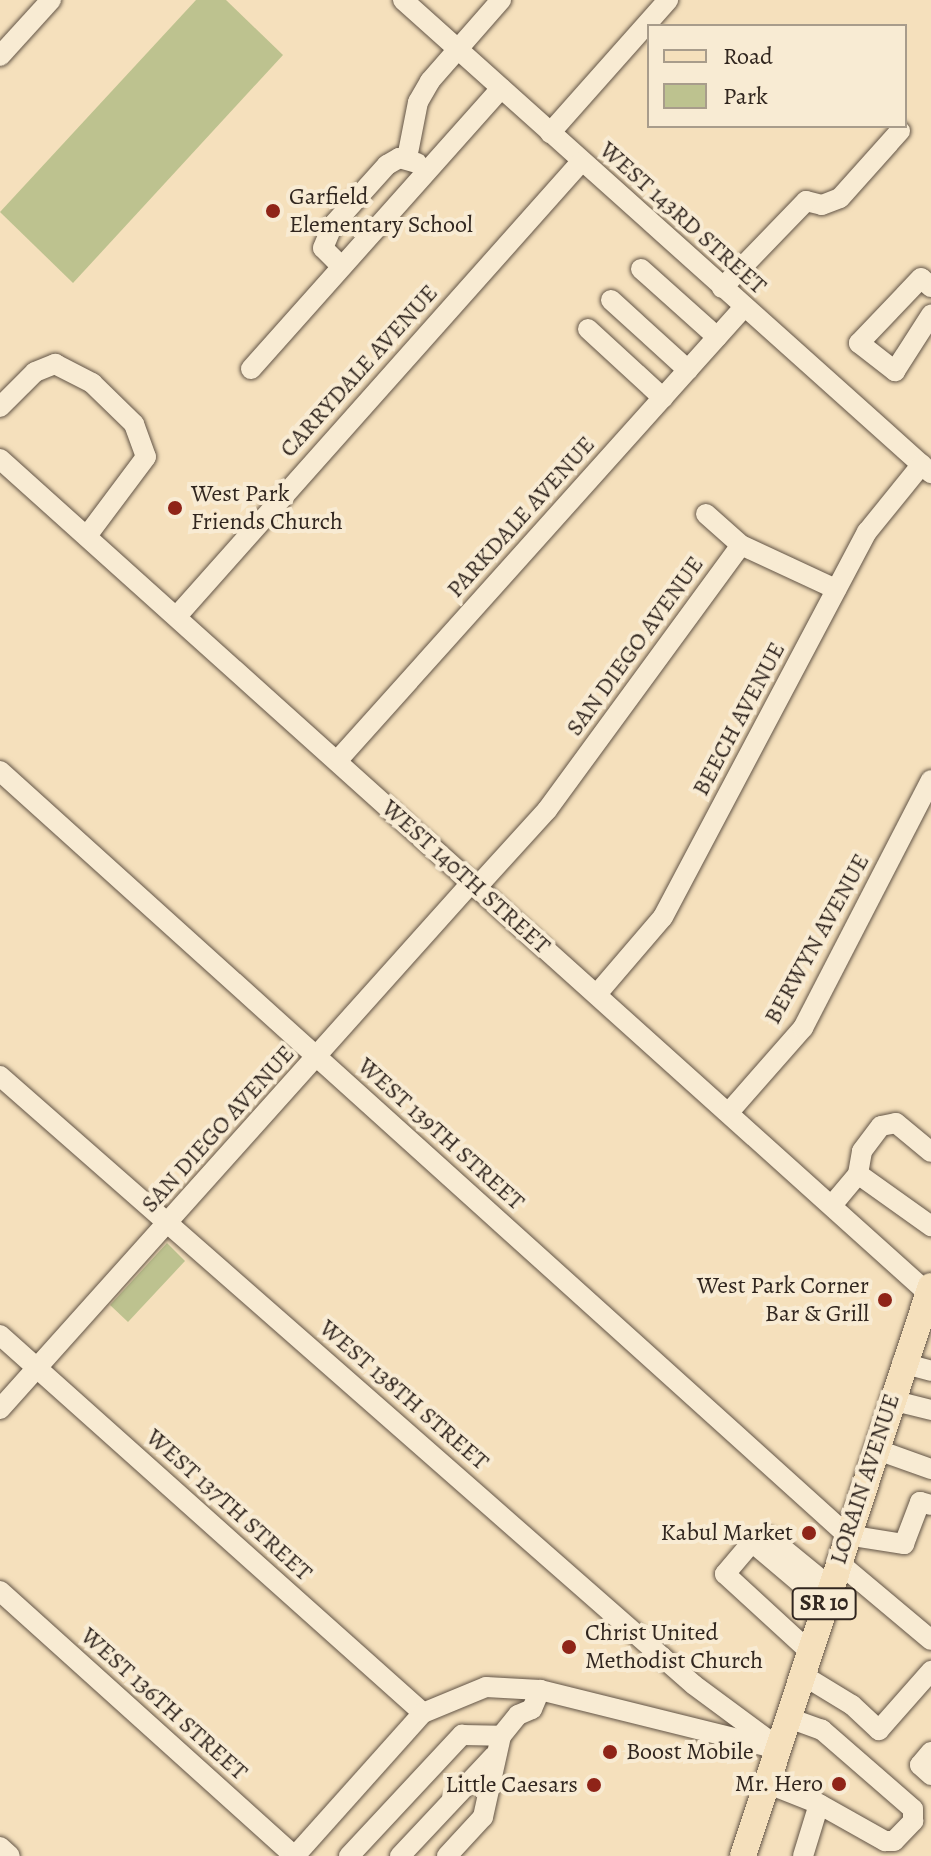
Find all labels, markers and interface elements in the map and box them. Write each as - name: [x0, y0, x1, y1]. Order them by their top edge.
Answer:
- legend: [647, 24, 907, 128]
- text: Road: [723, 40, 773, 72]
- text: Park: [723, 80, 768, 112]
- street label: WEST 143RD STREET: [594, 136, 772, 300]
- place label: Garfield Elementary School: [289, 183, 473, 239]
- marker: Garfield Elementary School: [264, 202, 282, 220]
- street label: CARRYDALE AVENUE: [274, 279, 444, 463]
- street label: PARKDALE AVENUE: [441, 430, 601, 604]
- place label: West Park Friends Church: [191, 480, 343, 536]
- marker: West Park Friends Church: [166, 499, 184, 517]
- street label: SAN DIEGO AVENUE: [560, 551, 710, 741]
- street label: BEECH AVENUE: [686, 637, 792, 801]
- street label: WEST 140TH STREET: [376, 794, 556, 960]
- street label: BERWYN AVENUE: [758, 849, 876, 1029]
- street label: SAN DIEGO AVENUE: [135, 1039, 301, 1219]
- street label: WEST 139TH STREET: [352, 1052, 530, 1216]
- place label: West Park Corner Bar & Grill: [697, 1272, 869, 1328]
- marker: West Park Corner Bar & Grill: [876, 1291, 894, 1309]
- street label: WEST 138TH STREET: [313, 1314, 495, 1476]
- street label: LORAIN AVENUE: [824, 1390, 906, 1568]
- street label: WEST 137TH STREET: [140, 1423, 318, 1587]
- place label: Kabul Market: [661, 1519, 793, 1547]
- marker: Kabul Market: [800, 1524, 818, 1542]
- road number: SR 10: [790, 1586, 858, 1622]
- place label: Christ United Methodist Church: [585, 1619, 763, 1675]
- street label: WEST 136TH STREET: [75, 1622, 253, 1786]
- marker: Christ United Methodist Church: [560, 1638, 578, 1656]
- place label: Boost Mobile: [626, 1738, 754, 1766]
- marker: Boost Mobile: [601, 1743, 619, 1761]
- place label: Mr. Hero: [734, 1770, 823, 1798]
- place label: Little Caesars: [445, 1771, 578, 1799]
- marker: Mr. Hero: [830, 1775, 848, 1793]
- marker: Little Caesars: [585, 1776, 603, 1794]

